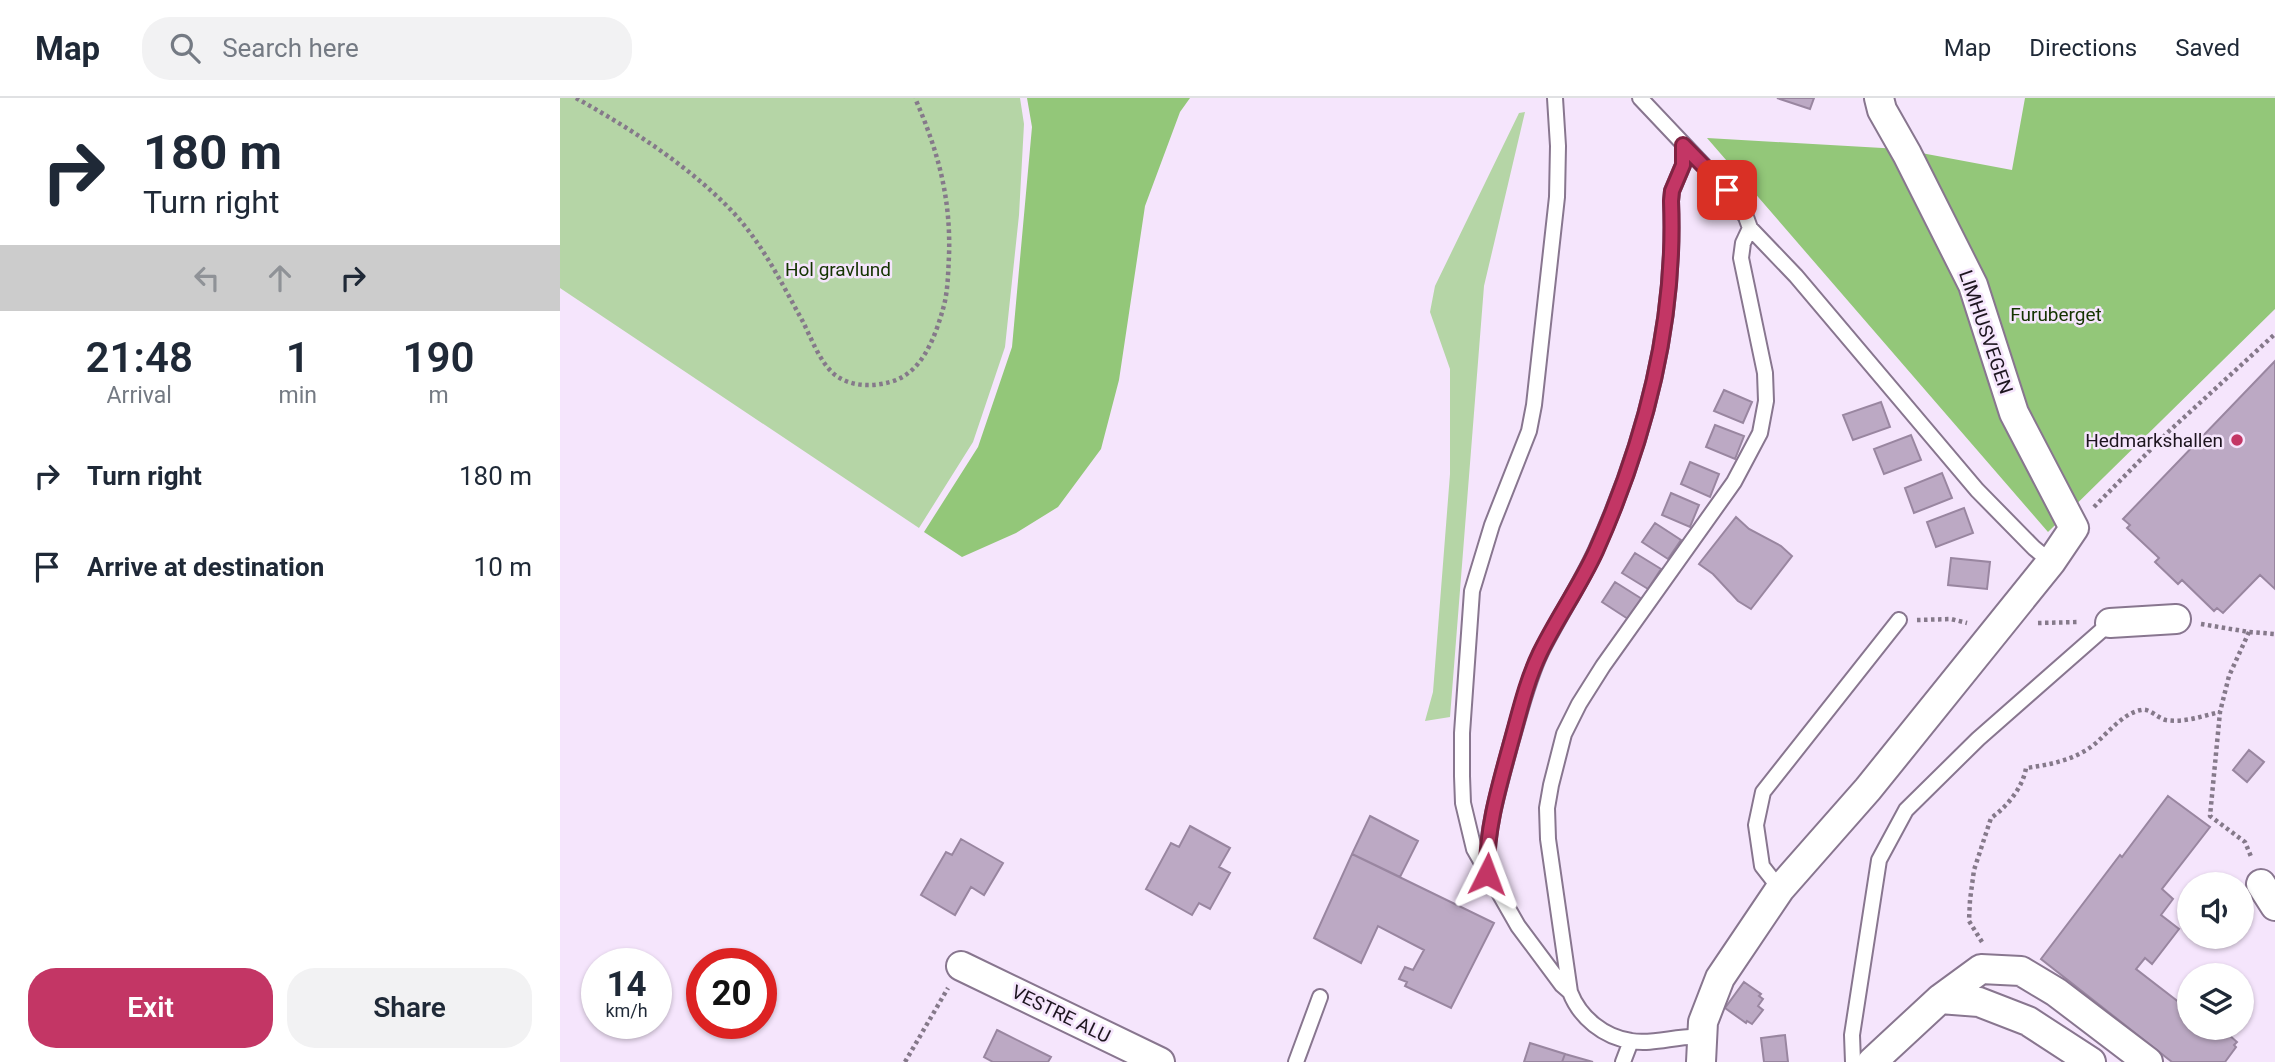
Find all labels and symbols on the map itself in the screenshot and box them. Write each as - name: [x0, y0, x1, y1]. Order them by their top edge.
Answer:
- pin: [1697, 160, 1757, 220]
- park label: Hol gravlund: [785, 258, 891, 281]
- street label: LIMHUSVEGEN: [1954, 267, 2018, 397]
- park label: Furuberget: [2010, 303, 2102, 326]
- place label: Hedmarkshallen: [2085, 429, 2223, 452]
- marker: Hedmarkshallen: [2229, 432, 2245, 448]
- position arrow: [1450, 837, 1524, 911]
- speed limit sign: 20: [686, 948, 777, 1039]
- street label: VESTRE ALU: [1008, 980, 1114, 1048]

